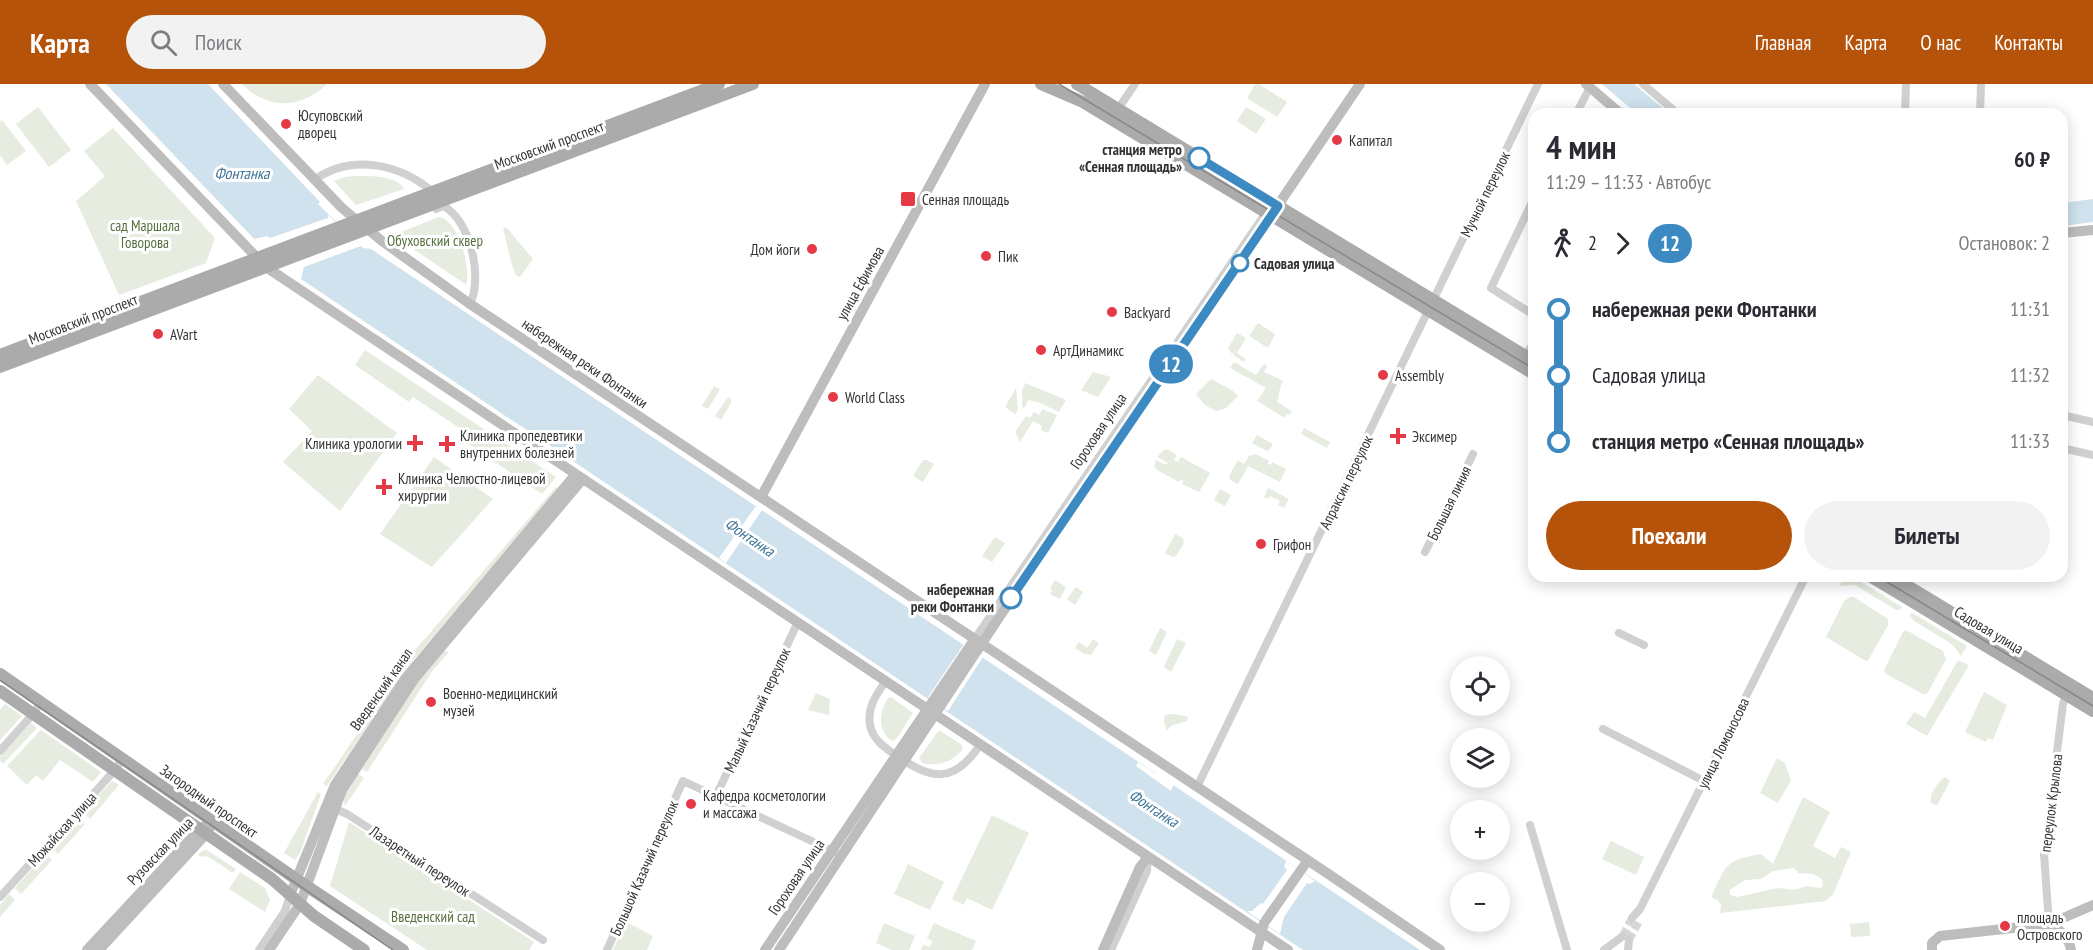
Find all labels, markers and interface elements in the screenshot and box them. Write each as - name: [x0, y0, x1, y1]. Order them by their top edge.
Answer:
- search box: [126, 15, 546, 69]
- text: Карта: [30, 24, 90, 61]
- icon: search: [147, 26, 180, 59]
- text: Поиск: [195, 28, 242, 56]
- text: Главная: [1755, 29, 1811, 56]
- text: Карта: [1844, 29, 1887, 56]
- text: О нас: [1920, 29, 1961, 56]
- text: Контакты: [1994, 29, 2063, 56]
- place label: Юсуповский дворец: [298, 106, 363, 142]
- street label: Московский проспект: [492, 116, 607, 174]
- marker: Юсуповский дворец: [279, 117, 293, 131]
- text: 4 мин: [1546, 125, 1616, 168]
- place label: Капитал: [1349, 131, 1392, 150]
- marker: Капитал: [1330, 133, 1344, 147]
- place label: станция метро «Сенная площадь»: [1079, 140, 1182, 176]
- text: 60 ₽: [2014, 145, 2050, 173]
- marker: станция метро «Сенная площадь»: [1188, 147, 1210, 169]
- street label: Мучной переулок: [1456, 148, 1514, 240]
- water label: Фонтанка: [214, 163, 271, 183]
- text: 11:29 – 11:33 · Автобус: [1546, 169, 1711, 195]
- marker: Сенная площадь: [899, 190, 917, 208]
- place label: Сенная площадь: [922, 190, 1009, 209]
- park label: сад Маршала Говорова: [110, 216, 180, 252]
- icon: walk: [1546, 227, 1579, 260]
- icon: forward: [1606, 227, 1639, 260]
- text: 2: [1588, 230, 1597, 256]
- text: 12: [1660, 230, 1680, 257]
- text: Остановок: 2: [1959, 230, 2050, 256]
- park label: Обуховский сквер: [387, 231, 483, 250]
- place label: Дом йоги: [751, 240, 800, 259]
- marker: Дом йоги: [805, 242, 819, 256]
- street label: улица Ефимова: [832, 243, 888, 323]
- place label: Пик: [998, 247, 1018, 266]
- marker: Пик: [979, 249, 993, 263]
- marker: Садовая улица: [1231, 254, 1249, 272]
- place label: Садовая улица: [1254, 254, 1335, 273]
- street label: Московский проспект: [26, 289, 140, 349]
- text: набережная реки Фонтанки: [1592, 295, 1817, 323]
- text: 11:31: [2010, 296, 2050, 322]
- place label: Backyard: [1124, 303, 1170, 322]
- marker: Backyard: [1105, 305, 1119, 319]
- street label: набережная реки Фонтанки: [518, 314, 652, 412]
- place label: AVart: [170, 325, 197, 344]
- marker: AVart: [151, 327, 165, 341]
- place label: АртДинамикс: [1053, 341, 1125, 360]
- marker: АртДинамикс: [1034, 343, 1048, 357]
- line badge: 12: [1144, 344, 1198, 384]
- text: 12: [1161, 351, 1181, 378]
- text: Садовая улица: [1592, 361, 1706, 389]
- text: 11:32: [2010, 362, 2050, 388]
- place label: Assembly: [1395, 366, 1444, 385]
- marker: Assembly: [1376, 368, 1390, 382]
- place label: World Class: [845, 388, 905, 407]
- street label: Гороховая улица: [1066, 389, 1130, 473]
- marker: World Class: [826, 390, 840, 404]
- place label: Клиника пропедевтики внутренних болезней: [460, 426, 583, 462]
- marker: Эксимер: [1389, 427, 1407, 445]
- place label: Эксимер: [1412, 427, 1457, 446]
- text: станция метро «Сенная площадь»: [1592, 427, 1864, 455]
- text: 11:33: [2010, 428, 2050, 454]
- street label: Апраксин переулок: [1315, 432, 1377, 532]
- place label: Клиника урологии: [305, 434, 402, 453]
- marker: Клиника урологии: [406, 434, 424, 452]
- marker: Клиника пропедевтики внутренних болезней: [438, 435, 456, 453]
- street label: Большая линия: [1423, 463, 1475, 543]
- place label: Клиника Челюстно-лицевой хирургии: [398, 469, 546, 505]
- marker: Клиника Челюстно-лицевой хирургии: [375, 478, 393, 496]
- button: Поехали: [1546, 501, 1792, 570]
- button: Билеты: [1804, 501, 2050, 570]
- water label: Фонтанка: [722, 513, 780, 562]
- place label: Грифон: [1273, 535, 1311, 554]
- marker: Грифон: [1254, 537, 1268, 551]
- place label: набережная реки Фонтанки: [911, 580, 994, 616]
- marker: набережная реки Фонтанки: [1000, 587, 1022, 609]
- street label: Садовая улица: [1951, 602, 2027, 658]
- street label: Введенский канал: [346, 644, 416, 734]
- street label: Малый Казачий переулок: [720, 644, 794, 775]
- map controls: [1450, 656, 1510, 932]
- button: locate: [1450, 656, 1510, 716]
- place label: Военно-медицинский музей: [443, 684, 558, 720]
- street label: улица Ломоносова: [1693, 694, 1753, 792]
- marker: Военно-медицинский музей: [424, 695, 438, 709]
- button: layers: [1450, 728, 1510, 788]
- street label: переулок Крылова: [2036, 753, 2066, 853]
- street label: Загородный проспект: [156, 760, 262, 842]
- water label: Фонтанка: [1125, 785, 1184, 832]
- place label: Кафедра косметологии и массажа: [703, 786, 826, 822]
- street label: Можайская улица: [24, 788, 100, 870]
- street label: Большой Казачий переулок: [606, 797, 682, 939]
- marker: Кафедра косметологии и массажа: [684, 797, 698, 811]
- button: +: [1450, 800, 1510, 860]
- street label: Рузовская улица: [123, 813, 197, 889]
- street label: Лазаретный переулок: [365, 821, 474, 901]
- street label: Гороховая улица: [764, 835, 828, 919]
- button: −: [1450, 872, 1510, 932]
- park label: Введенский сад: [391, 907, 475, 926]
- place label: площадь Островского: [2017, 908, 2083, 944]
- marker: площадь Островского: [1998, 919, 2012, 933]

